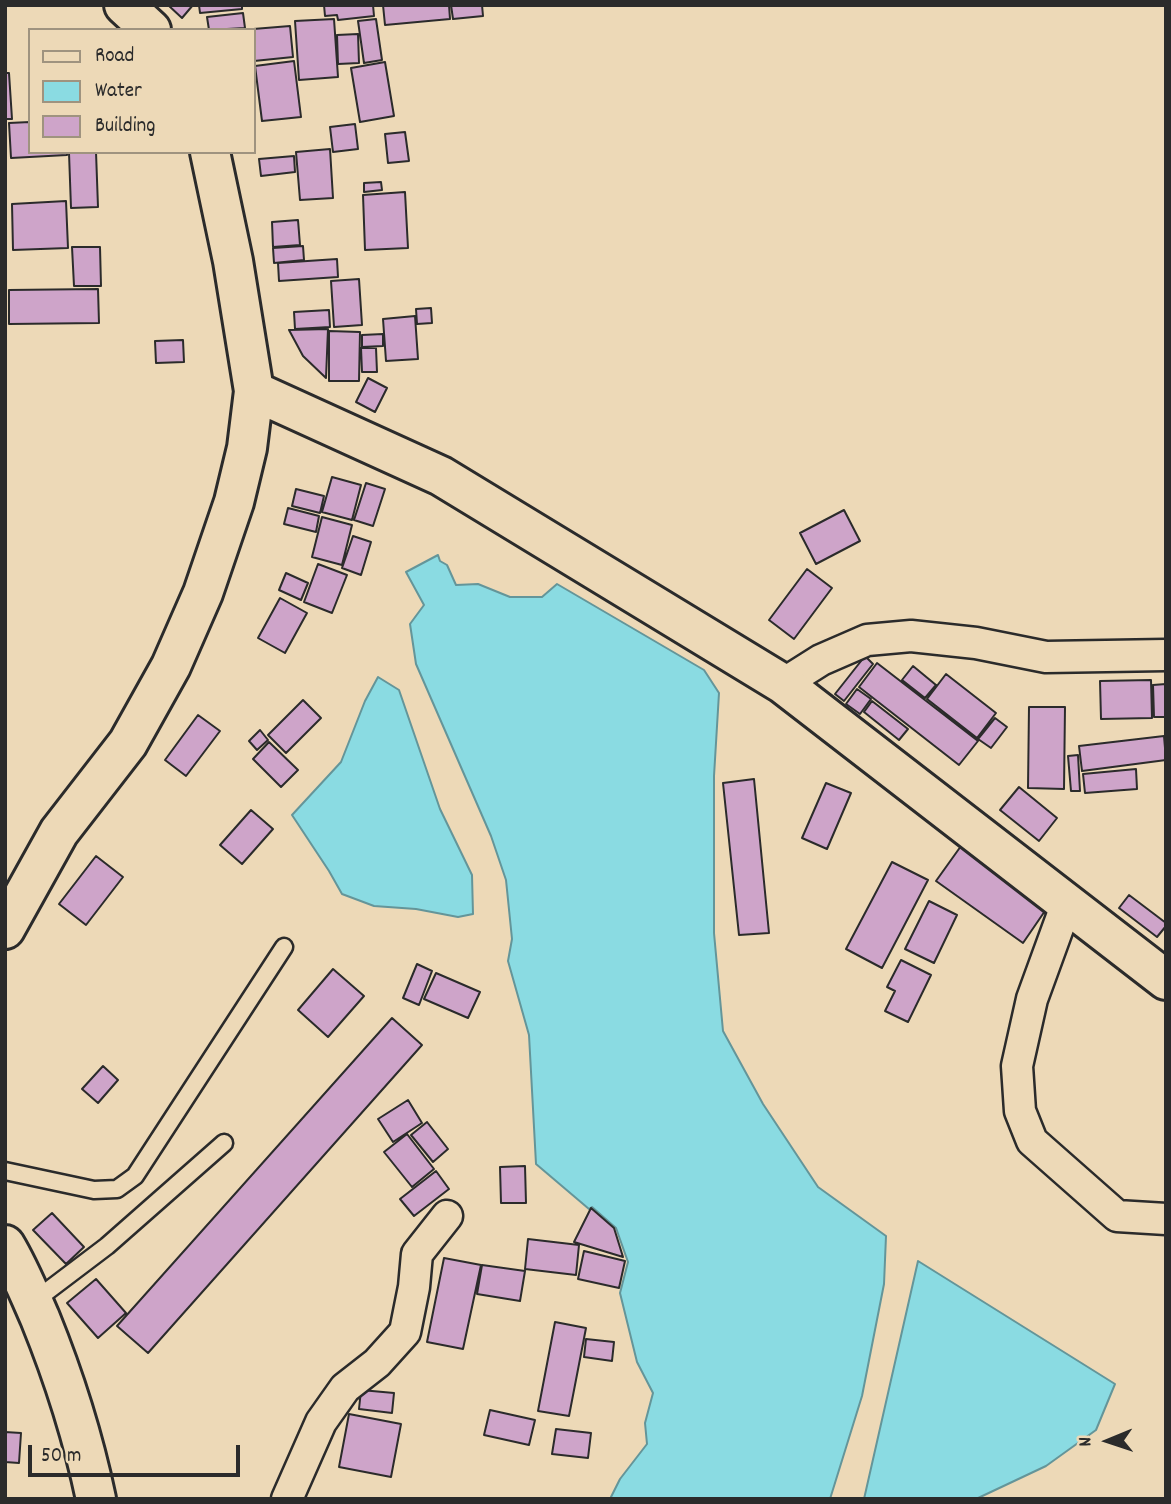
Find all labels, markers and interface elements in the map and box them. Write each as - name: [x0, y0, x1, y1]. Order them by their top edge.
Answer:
- legend: [28, 28, 256, 154]
- text: Road: [95, 42, 134, 72]
- text: Water: [95, 77, 142, 107]
- text: Building: [95, 112, 155, 142]
- north arrow: [1073, 1406, 1143, 1476]
- scale bar: [32, 1430, 243, 1474]
- text: N: [1073, 1437, 1100, 1447]
- text: 50 m: [41, 1442, 81, 1472]

